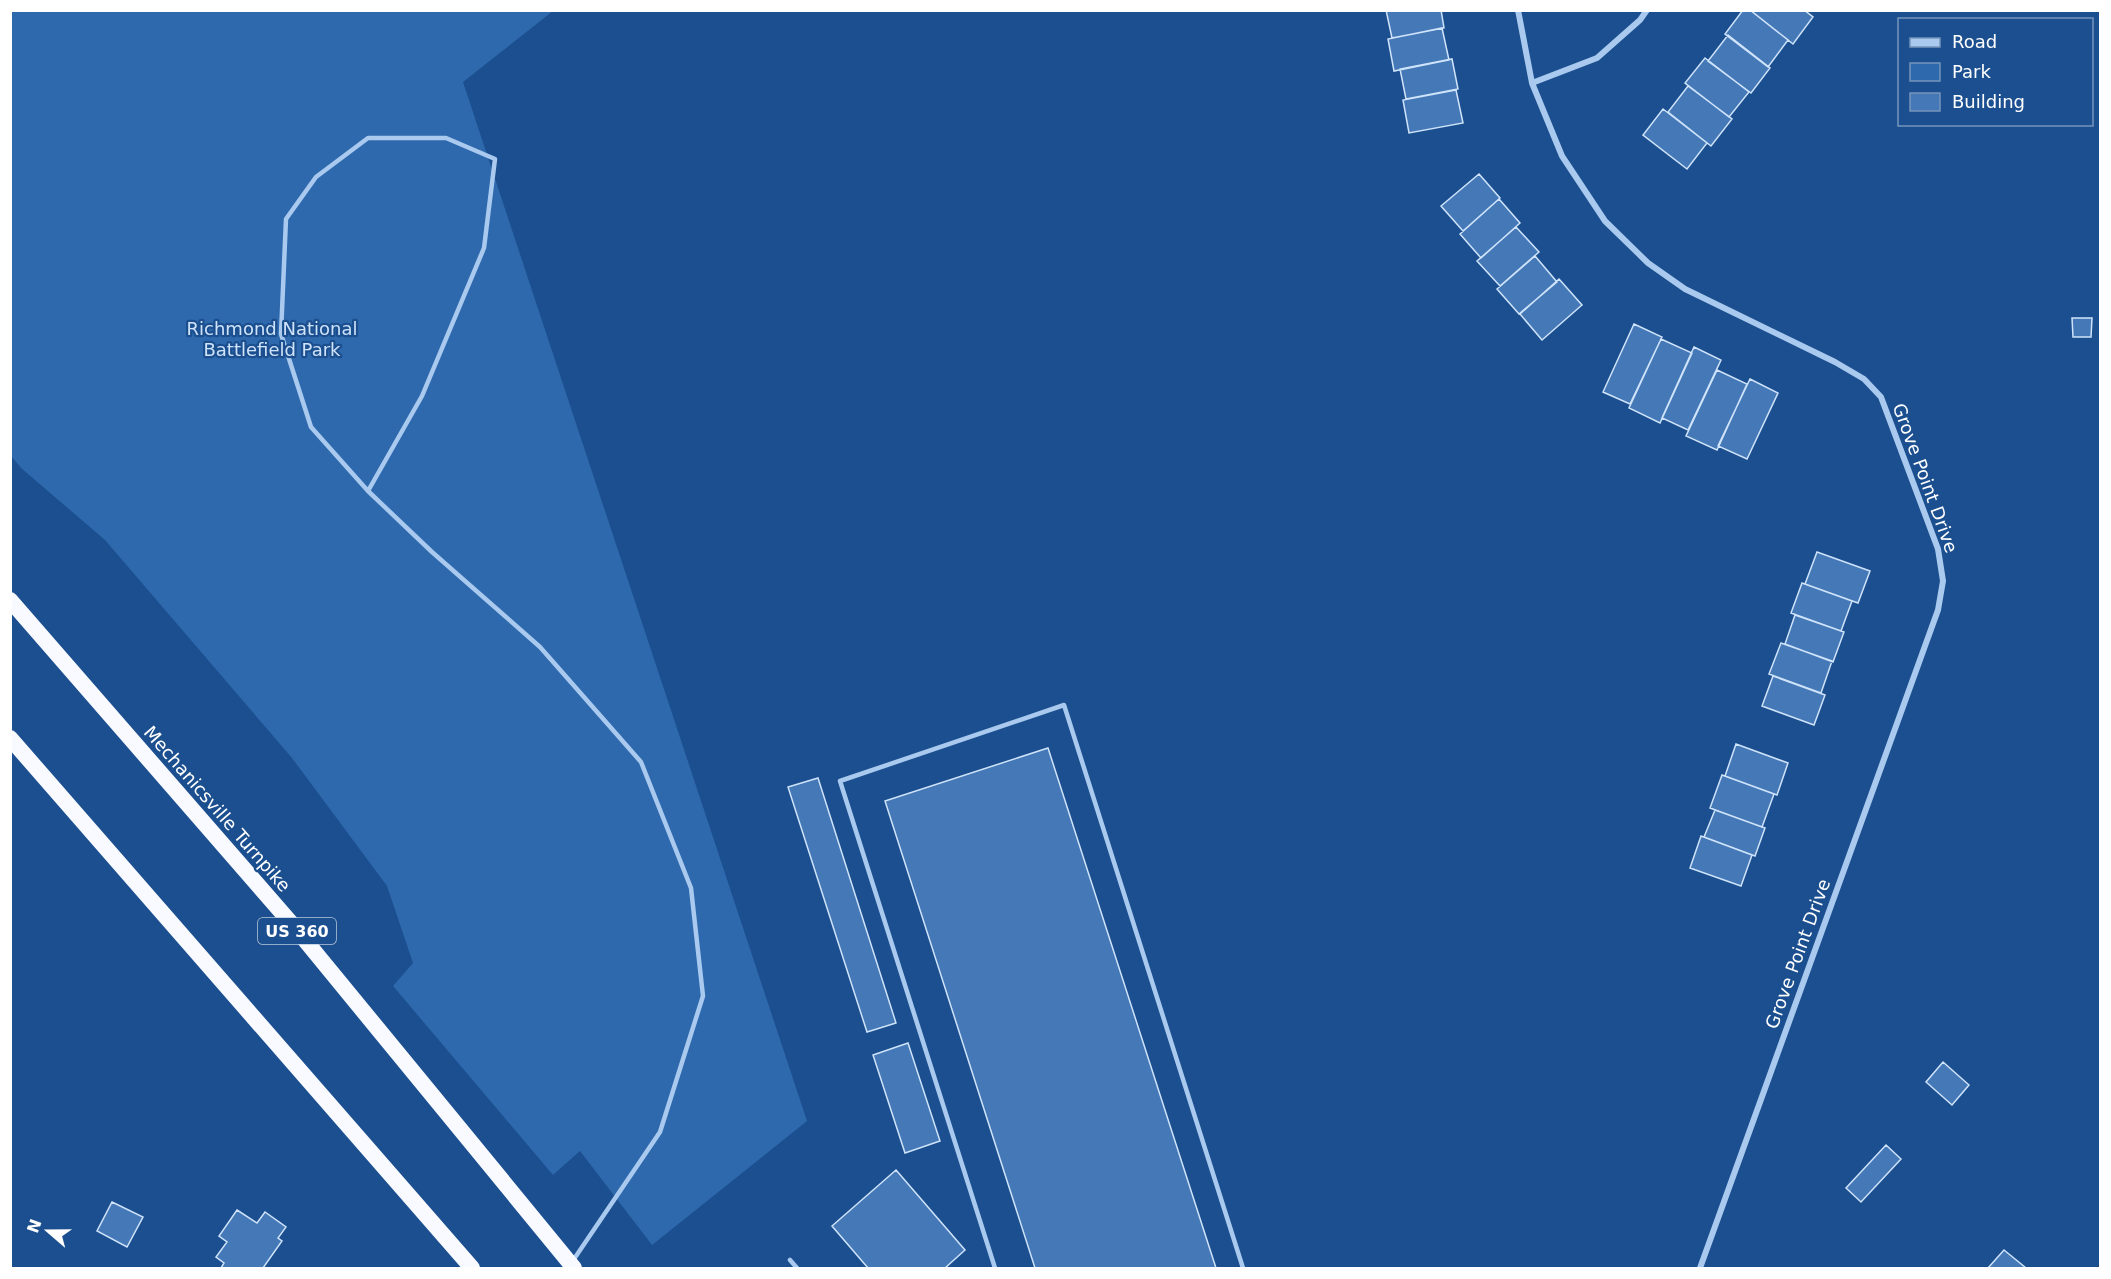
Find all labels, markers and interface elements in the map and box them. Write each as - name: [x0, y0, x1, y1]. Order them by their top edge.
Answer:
- legend: [1898, 18, 2093, 126]
- text: Road: [1952, 31, 1997, 52]
- text: Park: [1952, 61, 1991, 82]
- text: Building: [1952, 91, 2025, 112]
- park label: Richmond National Battlefield Park: [187, 318, 357, 360]
- street label: Grove Point Drive: [1889, 400, 1962, 556]
- street label: Mechanicsville Turnpike: [140, 722, 295, 896]
- street label: Grove Point Drive: [1761, 876, 1834, 1032]
- road number: US 360: [258, 918, 336, 944]
- north arrow: [18, 1201, 78, 1261]
- text: N: [23, 1216, 46, 1236]

